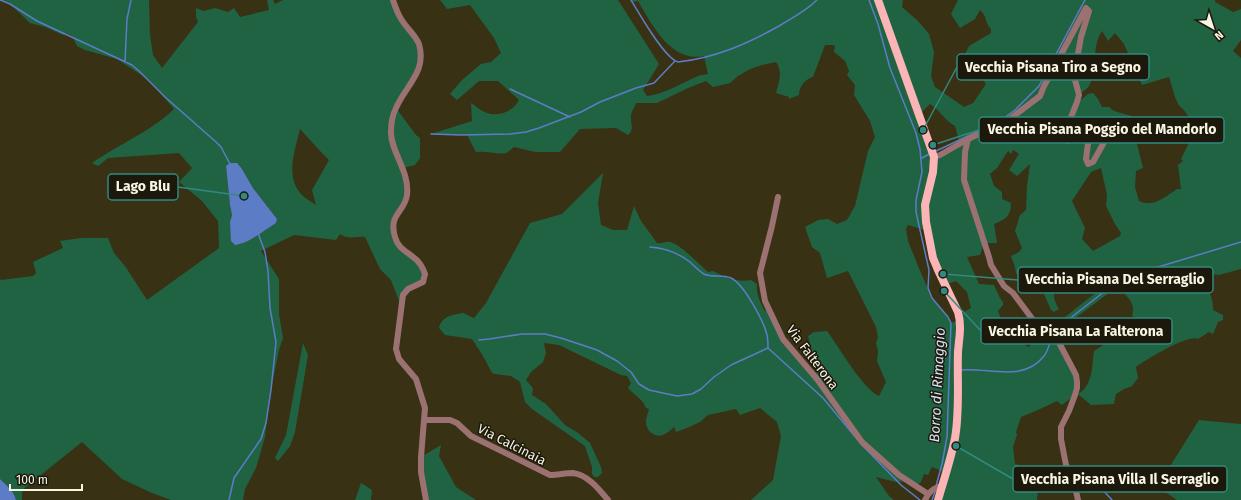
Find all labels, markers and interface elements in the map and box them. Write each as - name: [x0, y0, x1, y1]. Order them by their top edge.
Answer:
- north arrow: [1193, 8, 1233, 48]
- text: N: [1212, 28, 1226, 43]
- callout: Vecchia Pisana Tiro a Segno: [957, 54, 1149, 80]
- text: Vecchia Pisana Tiro a Segno: [964, 59, 1141, 76]
- callout: Vecchia Pisana Poggio del Mandorlo: [979, 117, 1224, 143]
- text: Vecchia Pisana Poggio del Mandorlo: [986, 121, 1217, 138]
- callout: Lago Blu: [108, 174, 178, 200]
- text: Lago Blu: [116, 178, 170, 195]
- callout: Vecchia Pisana Del Serraglio: [1018, 267, 1213, 293]
- text: Vecchia Pisana Del Serraglio: [1024, 271, 1205, 288]
- callout: Vecchia Pisana La Falterona: [981, 318, 1172, 344]
- street label: Via Falterona: [784, 322, 842, 392]
- text: Vecchia Pisana La Falterona: [988, 323, 1164, 340]
- water label: Borro di Rimaggio: [926, 327, 949, 443]
- street label: Via Calcinaia: [475, 421, 548, 468]
- scale bar: [10, 466, 82, 492]
- callout: Vecchia Pisana Villa Il Serraglio: [1013, 466, 1227, 492]
- text: Vecchia Pisana Villa Il Serraglio: [1020, 471, 1219, 488]
- text: 100 m: [16, 473, 48, 487]

